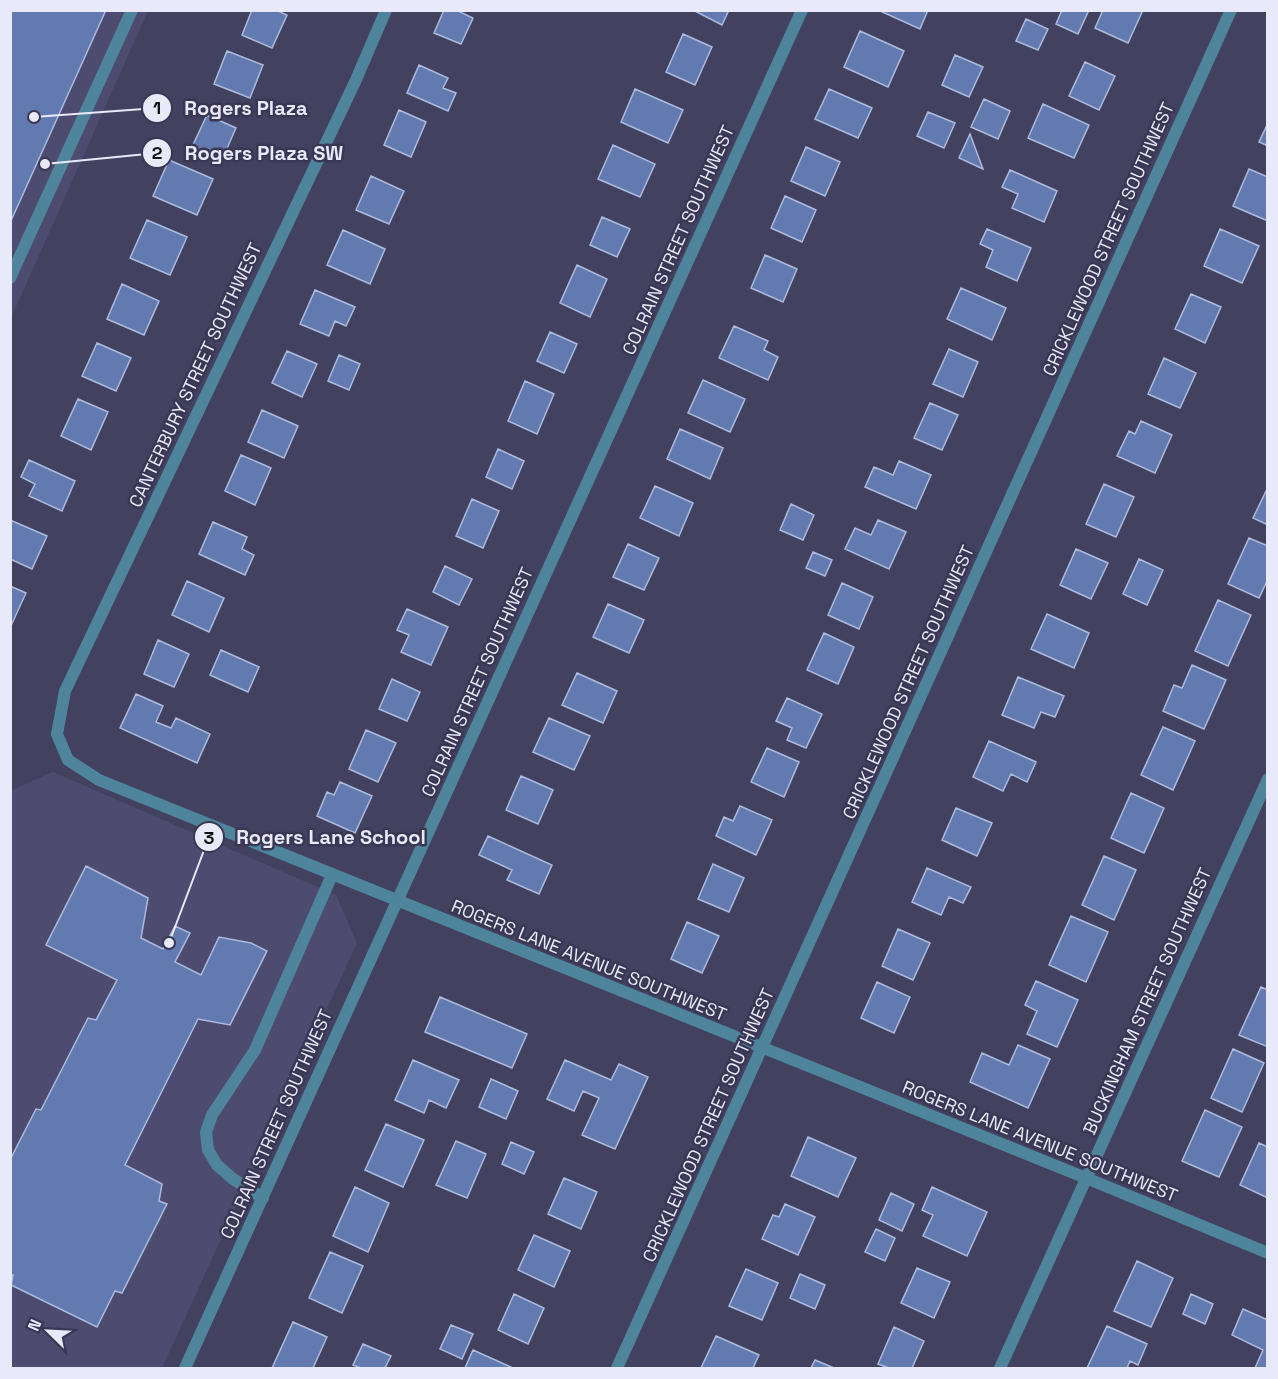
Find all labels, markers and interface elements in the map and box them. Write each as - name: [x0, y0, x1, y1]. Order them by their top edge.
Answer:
- callout: Rogers Plaza: [142, 89, 319, 127]
- text: Rogers Plaza: [184, 95, 308, 121]
- text: 1: [153, 96, 161, 119]
- street label: CRICKLEWOOD STREET SOUTHWEST: [1037, 98, 1179, 380]
- street label: COLRAIN STREET SOUTHWEST: [617, 121, 739, 358]
- callout: Rogers Plaza SW: [142, 134, 355, 172]
- text: Rogers Plaza SW: [185, 140, 343, 166]
- text: 2: [152, 141, 163, 164]
- street label: CANTERBURY STREET SOUTHWEST: [124, 239, 267, 511]
- street label: CRICKLEWOOD STREET SOUTHWEST: [837, 541, 979, 823]
- street label: COLRAIN STREET SOUTHWEST: [416, 563, 538, 800]
- callout: Rogers Lane School: [194, 818, 438, 856]
- text: Rogers Lane School: [236, 824, 426, 850]
- text: 3: [204, 826, 215, 849]
- street label: BUCKINGHAM STREET SOUTHWEST: [1078, 864, 1217, 1138]
- street label: ROGERS LANE AVENUE SOUTHWEST: [448, 894, 730, 1026]
- street label: CRICKLEWOOD STREET SOUTHWEST: [637, 984, 779, 1266]
- street label: COLRAIN STREET SOUTHWEST: [215, 1005, 337, 1242]
- street label: ROGERS LANE AVENUE SOUTHWEST: [899, 1075, 1181, 1207]
- north arrow: [18, 1301, 78, 1361]
- text: N: [23, 1316, 47, 1334]

